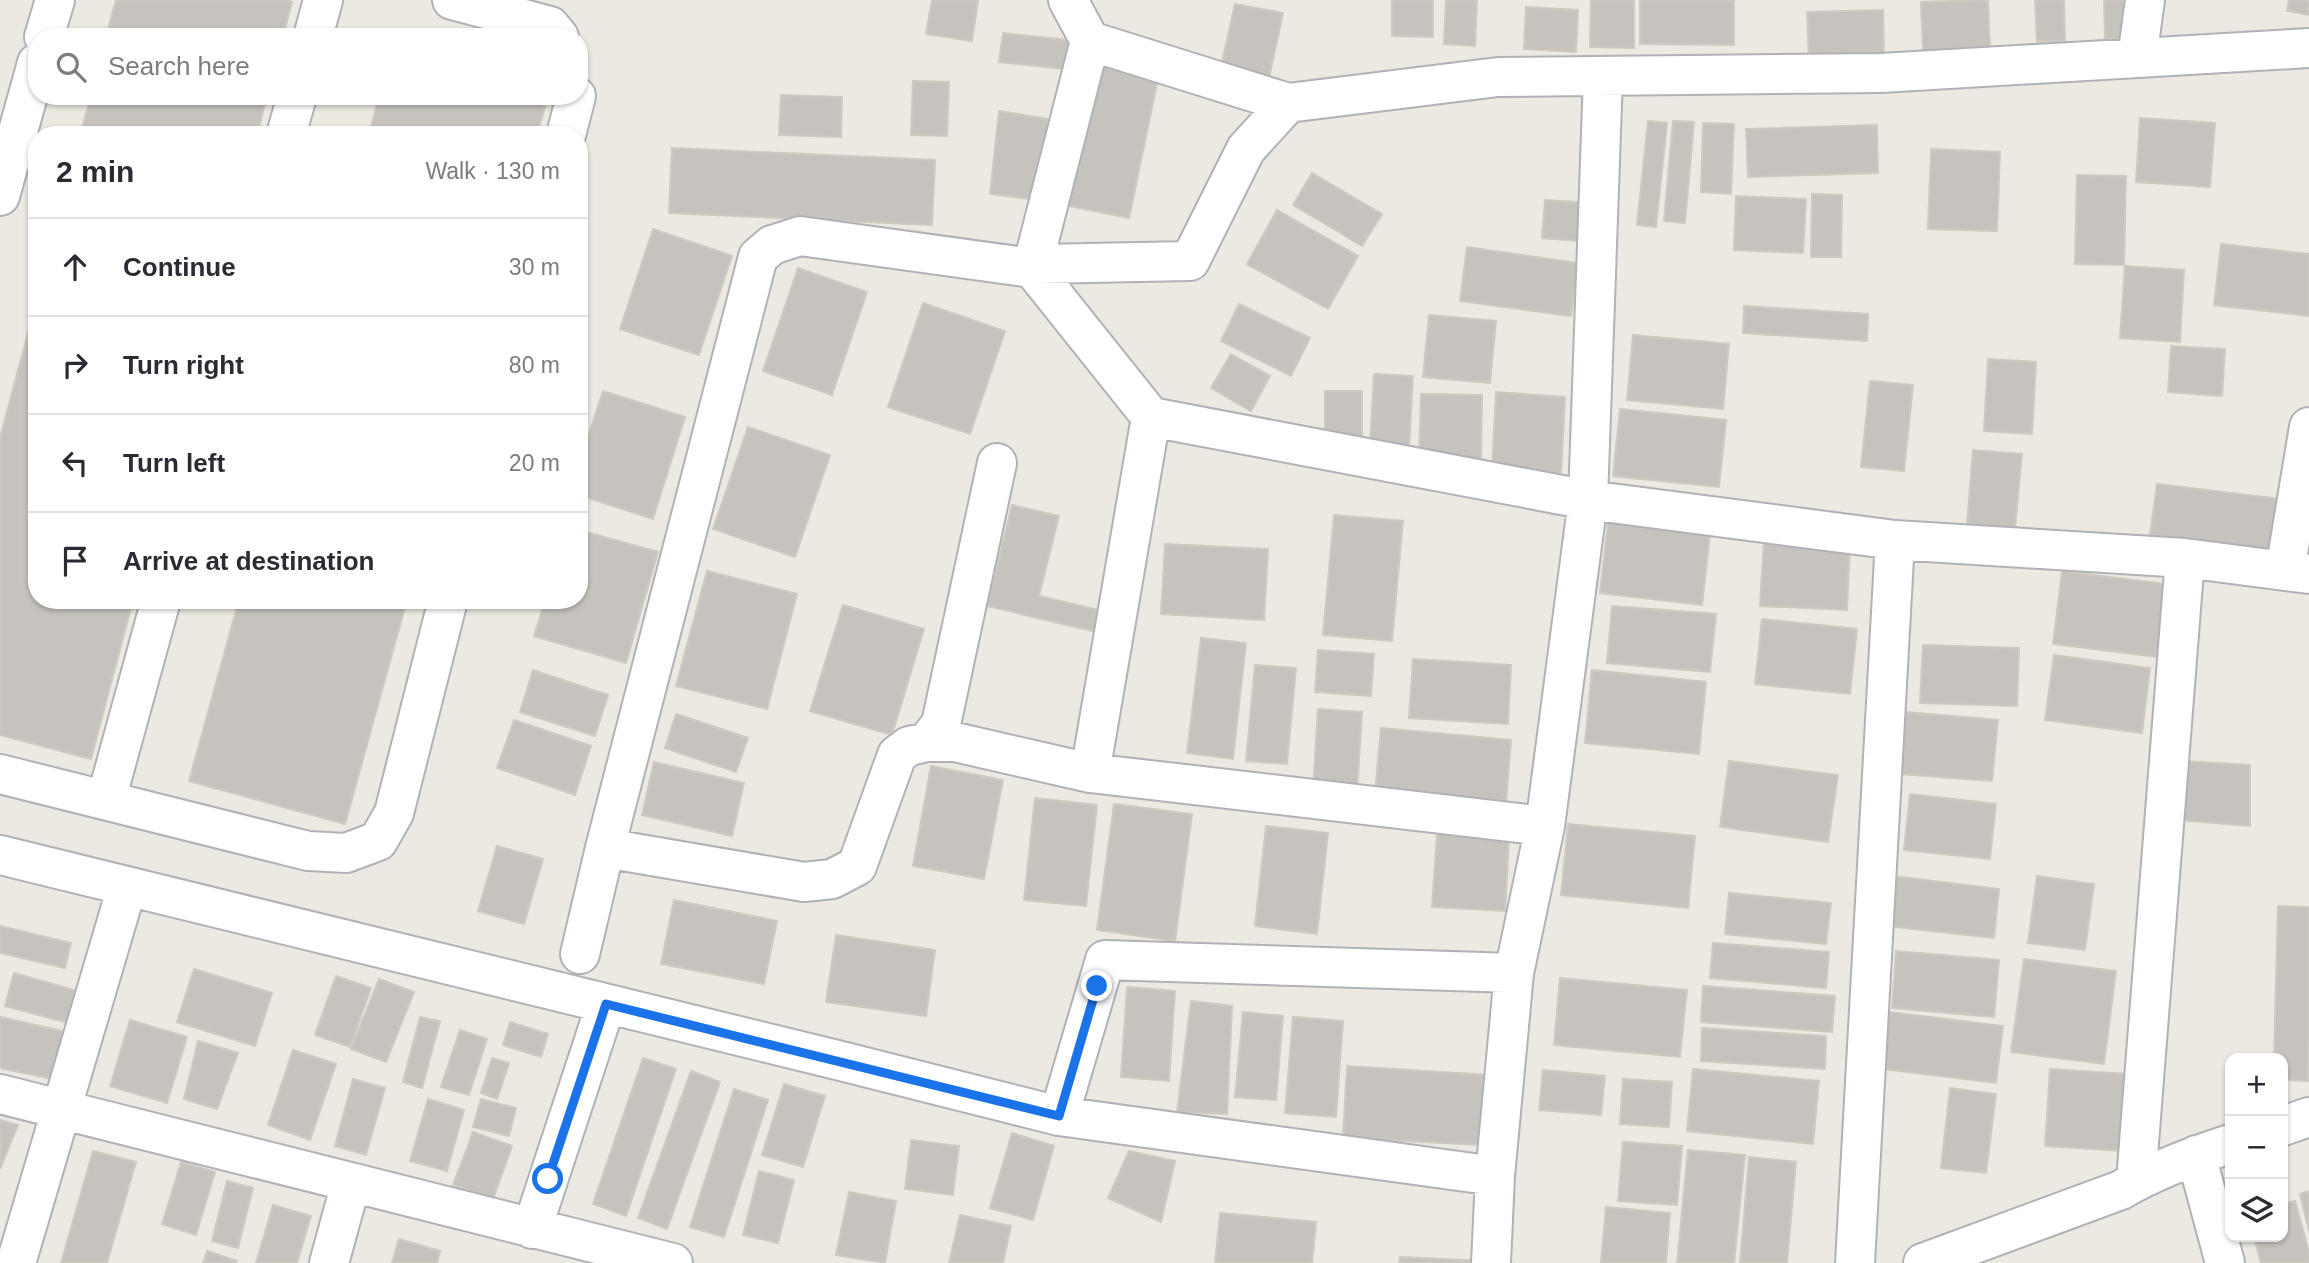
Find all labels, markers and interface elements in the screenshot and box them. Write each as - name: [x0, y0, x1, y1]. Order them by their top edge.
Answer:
- search box: [28, 28, 588, 105]
- icon: search: [52, 48, 90, 86]
- text: Search here: [108, 51, 250, 81]
- text: 2 min: [56, 155, 134, 188]
- text: Walk · 130 m: [425, 158, 560, 184]
- icon: ahead: [56, 248, 94, 286]
- text: Continue: [123, 252, 236, 282]
- text: 30 m: [509, 254, 560, 280]
- icon: right: [56, 346, 94, 384]
- text: Turn right: [123, 350, 244, 380]
- text: 80 m: [509, 352, 560, 378]
- icon: left: [56, 444, 94, 482]
- text: Turn left: [123, 448, 225, 478]
- text: 20 m: [509, 450, 560, 476]
- icon: arrive: [56, 542, 94, 580]
- text: Arrive at destination: [123, 546, 374, 576]
- route end: [1081, 970, 1112, 1001]
- map controls: [2225, 1053, 2288, 1242]
- button: +: [2225, 1053, 2288, 1116]
- button: −: [2225, 1116, 2288, 1179]
- route start: [532, 1163, 563, 1194]
- button: layers: [2225, 1179, 2288, 1242]

